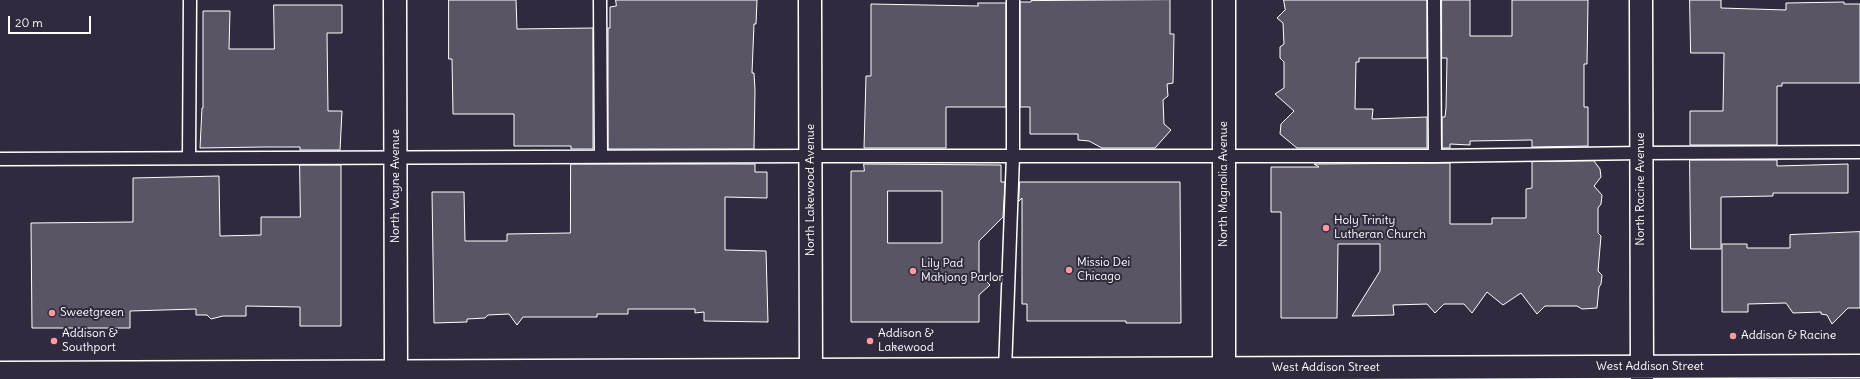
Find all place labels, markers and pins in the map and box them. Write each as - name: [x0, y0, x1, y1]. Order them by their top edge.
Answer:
- place label: Holy Trinity Lutheran Church: [1334, 214, 1426, 242]
- marker: Holy Trinity Lutheran Church: [1321, 223, 1331, 233]
- place label: Missio Dei Chicago: [1077, 256, 1130, 284]
- place label: Lily Pad Mahjong Parlor: [921, 257, 1003, 285]
- marker: Missio Dei Chicago: [1064, 265, 1074, 275]
- marker: Lily Pad Mahjong Parlor: [908, 266, 918, 276]
- place label: Sweetgreen: [60, 306, 124, 320]
- marker: Sweetgreen: [47, 308, 57, 318]
- place label: Addison & Southport: [62, 327, 118, 355]
- place label: Addison & Lakewood: [878, 327, 934, 355]
- place label: Addison & Racine: [1741, 329, 1836, 343]
- marker: Addison & Racine: [1728, 331, 1738, 341]
- marker: Addison & Southport: [49, 336, 59, 346]
- marker: Addison & Lakewood: [865, 336, 875, 346]

